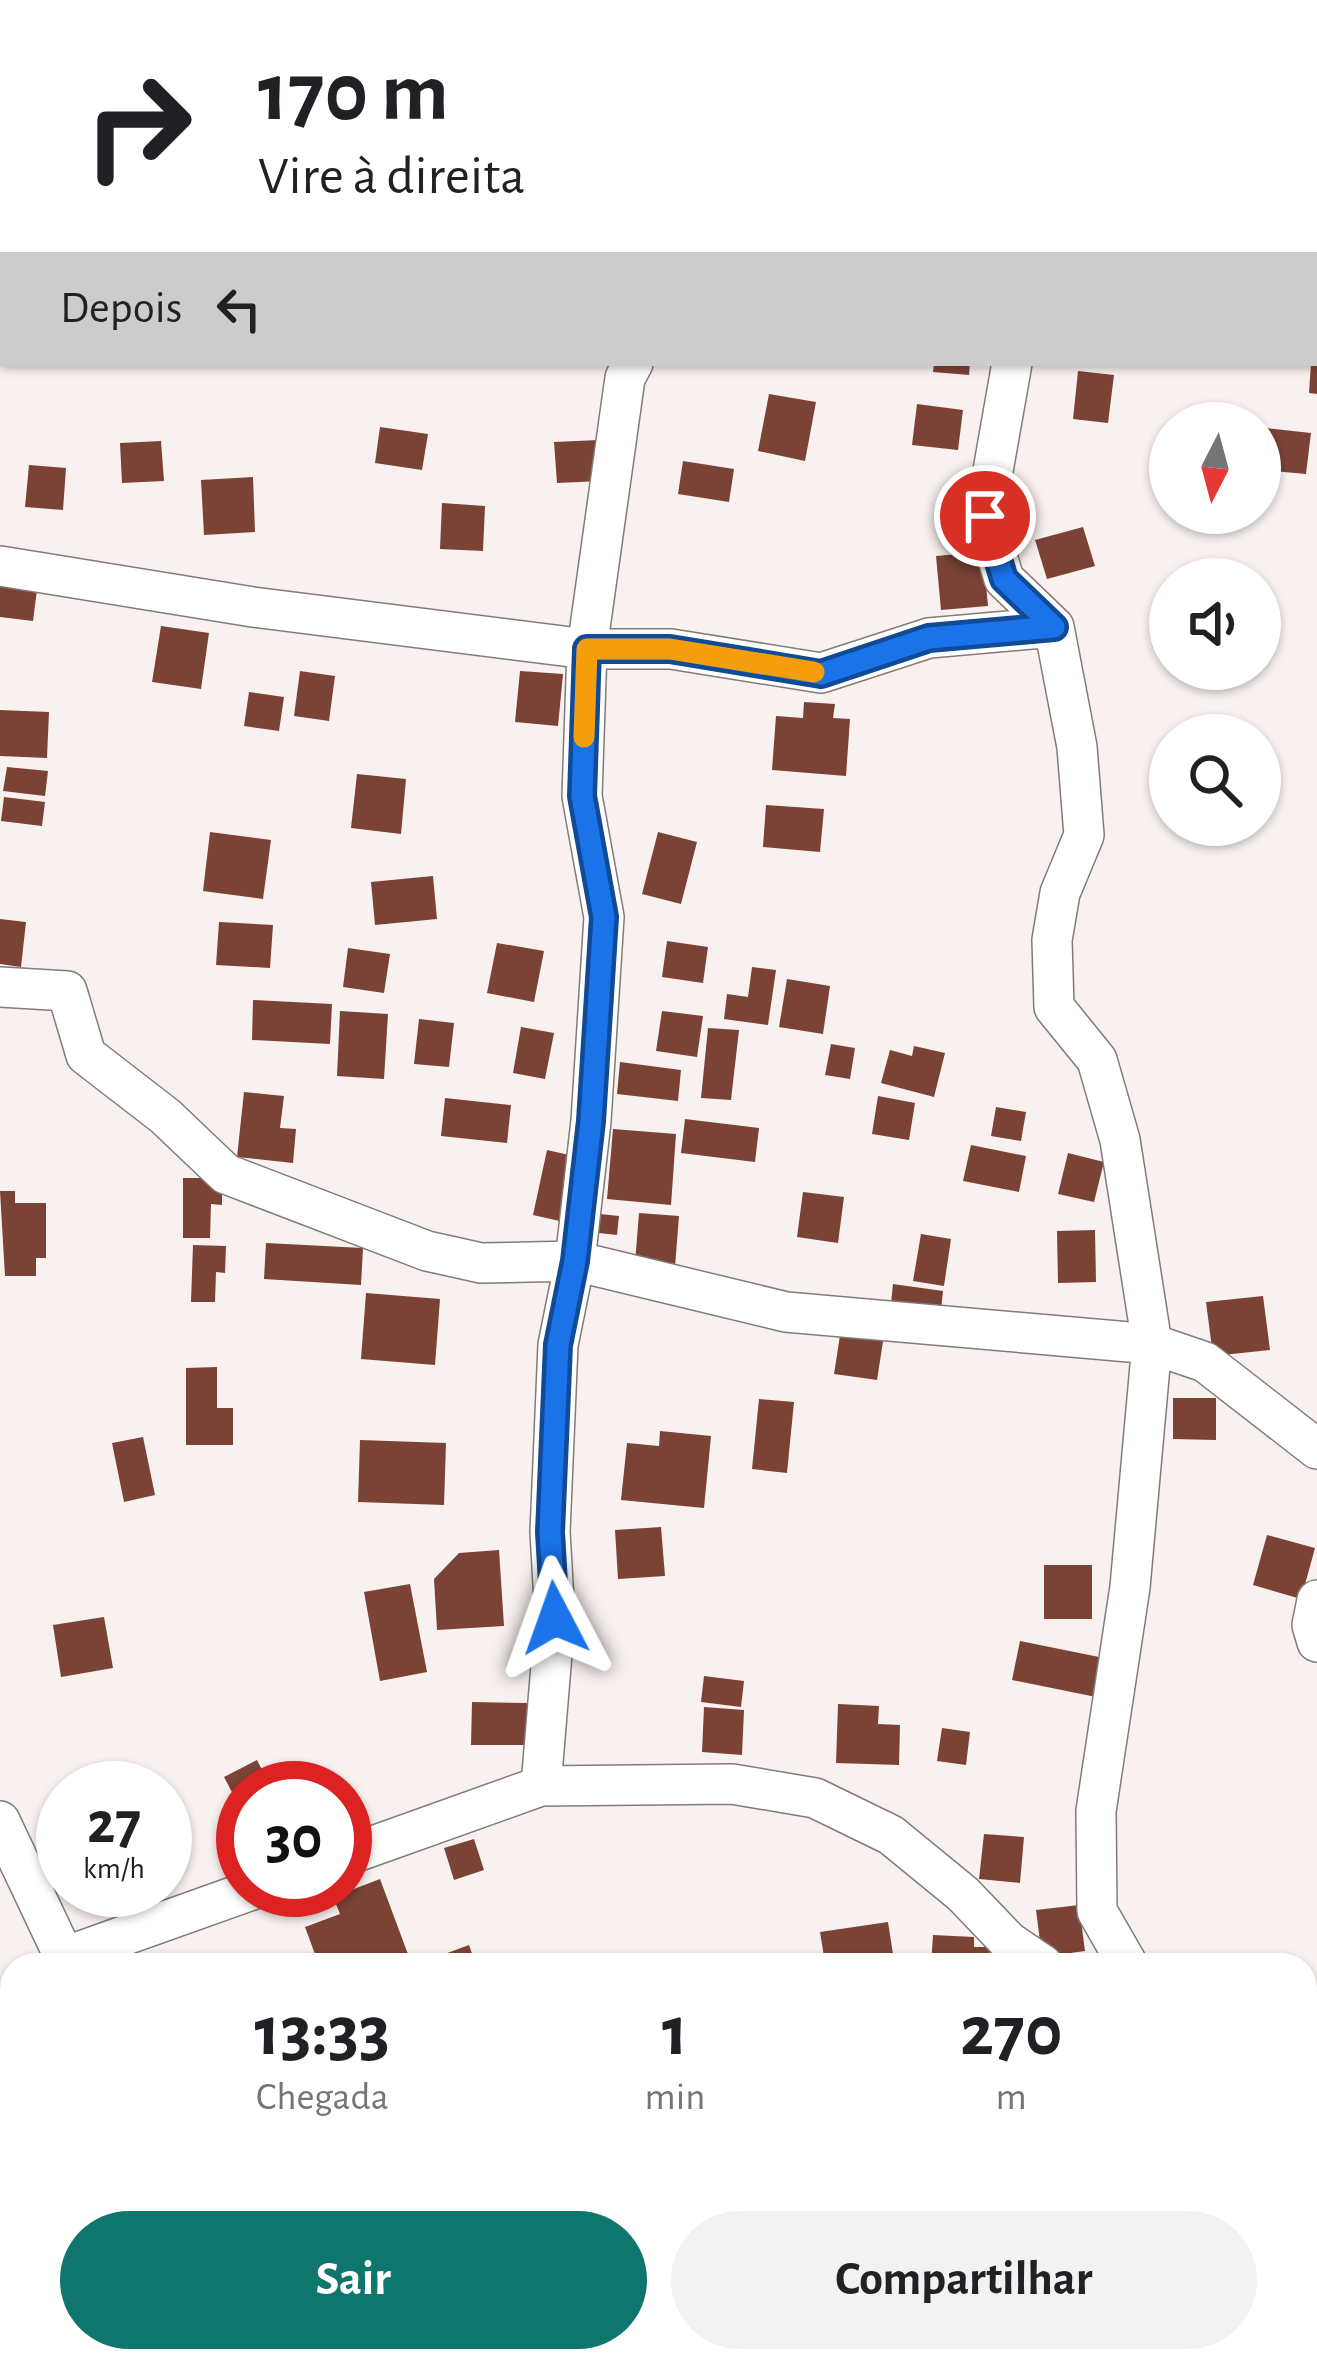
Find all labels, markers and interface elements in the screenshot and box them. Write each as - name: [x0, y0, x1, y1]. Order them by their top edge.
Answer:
- icon: right: [60, 48, 216, 204]
- text: 170 m: [258, 52, 449, 136]
- text: Vire à direita: [258, 150, 525, 204]
- icon: left: [206, 276, 272, 342]
- text: Depois: [60, 286, 182, 331]
- north arrow: [1149, 402, 1281, 534]
- map controls: [1149, 402, 1281, 846]
- pin: [934, 465, 1036, 567]
- icon: arrive: [952, 483, 1018, 549]
- button: sound: [1149, 558, 1281, 690]
- button: search: [1149, 714, 1281, 846]
- position arrow: [492, 1555, 618, 1681]
- speed limit sign: 30: [216, 1761, 372, 1917]
- text: 27: [87, 1794, 141, 1854]
- text: km/h: [83, 1854, 145, 1884]
- text: 13:33: [255, 1996, 390, 2068]
- text: 1: [662, 1996, 688, 2068]
- text: 270: [960, 1996, 1062, 2068]
- text: Chegada: [256, 2078, 389, 2117]
- text: min: [645, 2078, 705, 2117]
- text: m: [996, 2078, 1027, 2117]
- button: Sair: [60, 2211, 647, 2349]
- button: Compartilhar: [671, 2211, 1257, 2349]

